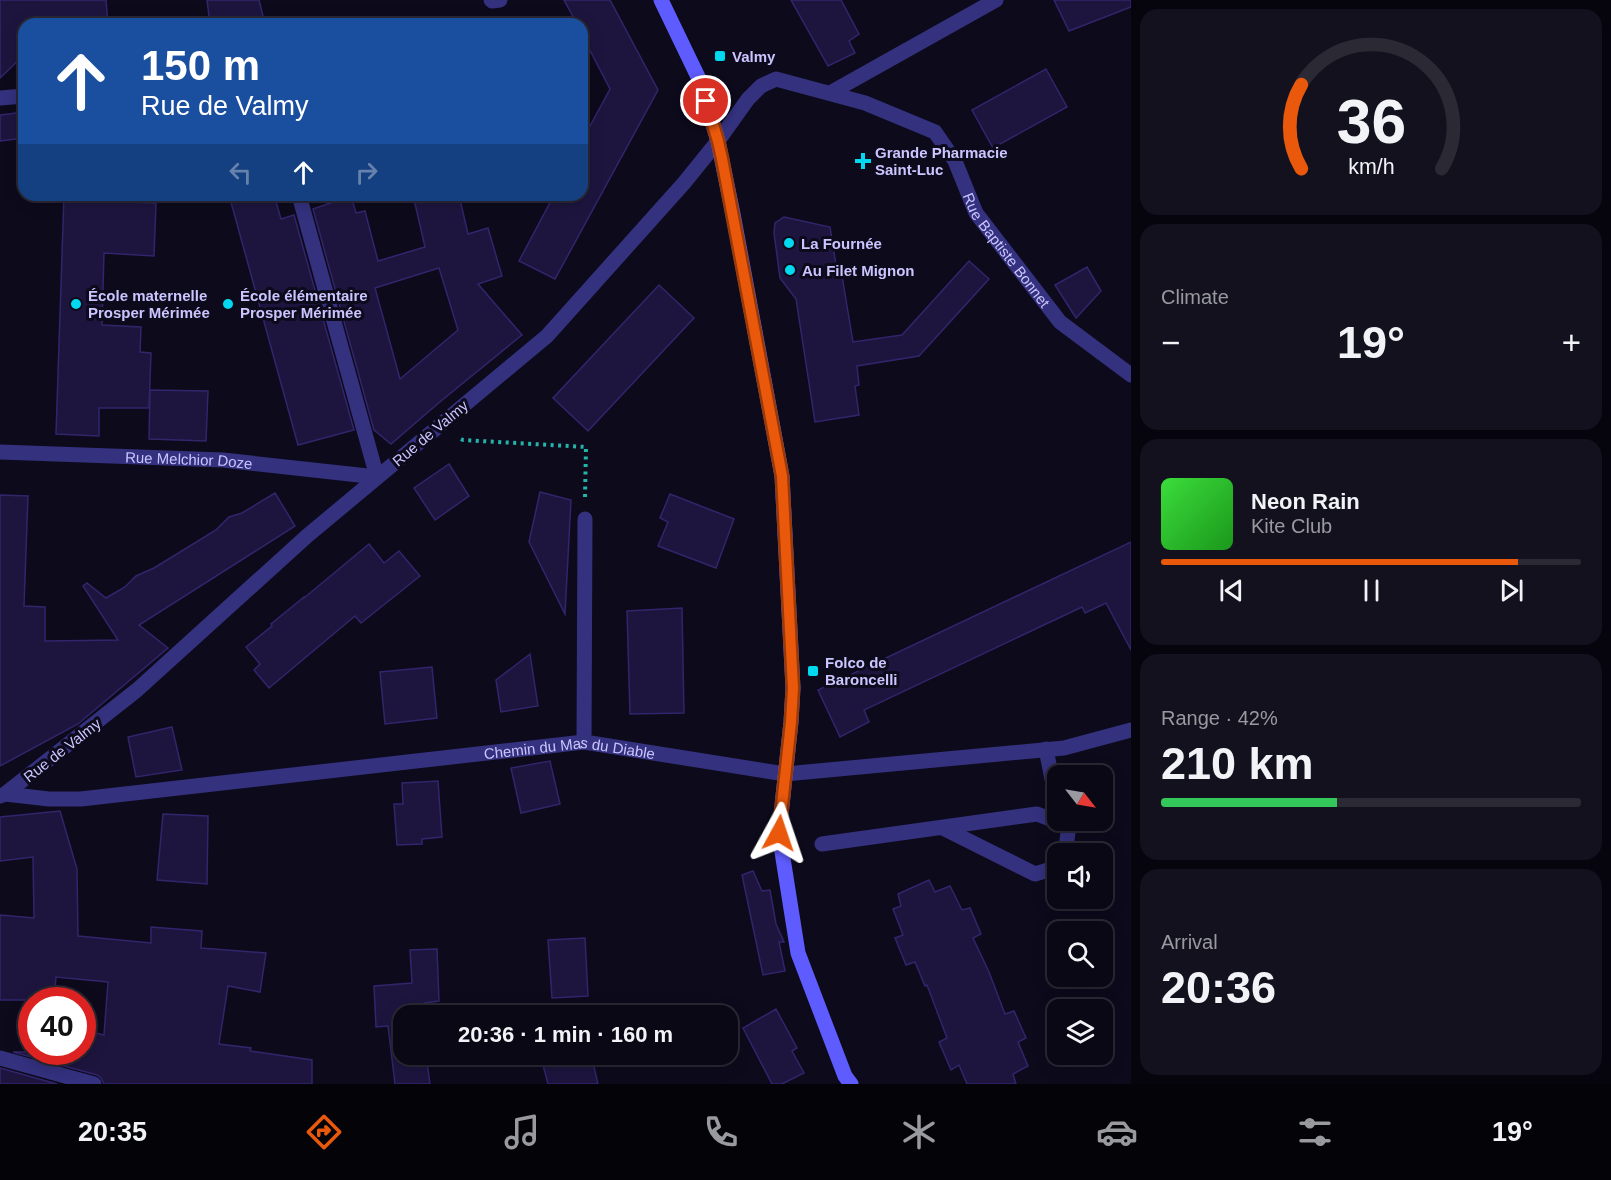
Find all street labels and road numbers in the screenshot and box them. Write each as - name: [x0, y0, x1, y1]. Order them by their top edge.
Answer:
- street label: Rue Baptiste Bonnet: [960, 190, 1054, 311]
- street label: Rue de Valmy: [389, 396, 472, 469]
- street label: Rue Melchior Doze: [125, 448, 253, 472]
- street label: Rue de Valmy: [20, 714, 104, 785]
- street label: Chemin du Mas du Diable: [483, 733, 656, 762]

